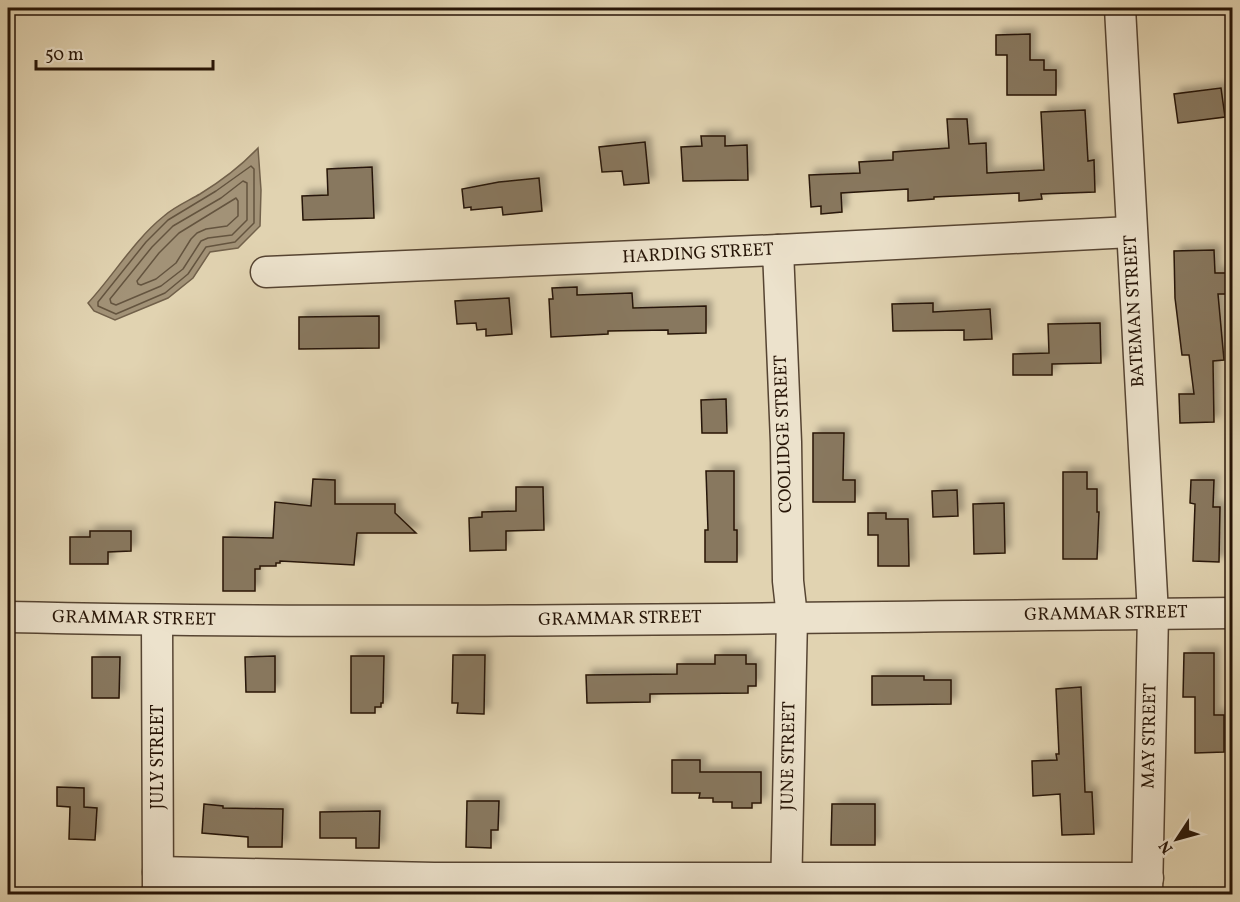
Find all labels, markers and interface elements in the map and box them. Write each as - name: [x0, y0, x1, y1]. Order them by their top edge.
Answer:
- scale bar: [36, 33, 213, 71]
- text: 50 m: [45, 43, 84, 68]
- street label: BATEMAN STREET: [1118, 234, 1151, 388]
- street label: HARDING STREET: [622, 238, 775, 270]
- street label: COOLIDGE STREET: [769, 354, 799, 514]
- street label: GRAMMAR STREET: [1024, 600, 1188, 628]
- street label: GRAMMAR STREET: [52, 605, 216, 633]
- street label: GRAMMAR STREET: [538, 605, 702, 633]
- street label: MAY STREET: [1137, 682, 1163, 789]
- street label: JUNE STREET: [776, 701, 802, 811]
- street label: JULY STREET: [146, 704, 171, 810]
- north arrow: [1147, 809, 1207, 869]
- text: N: [1154, 835, 1179, 858]

